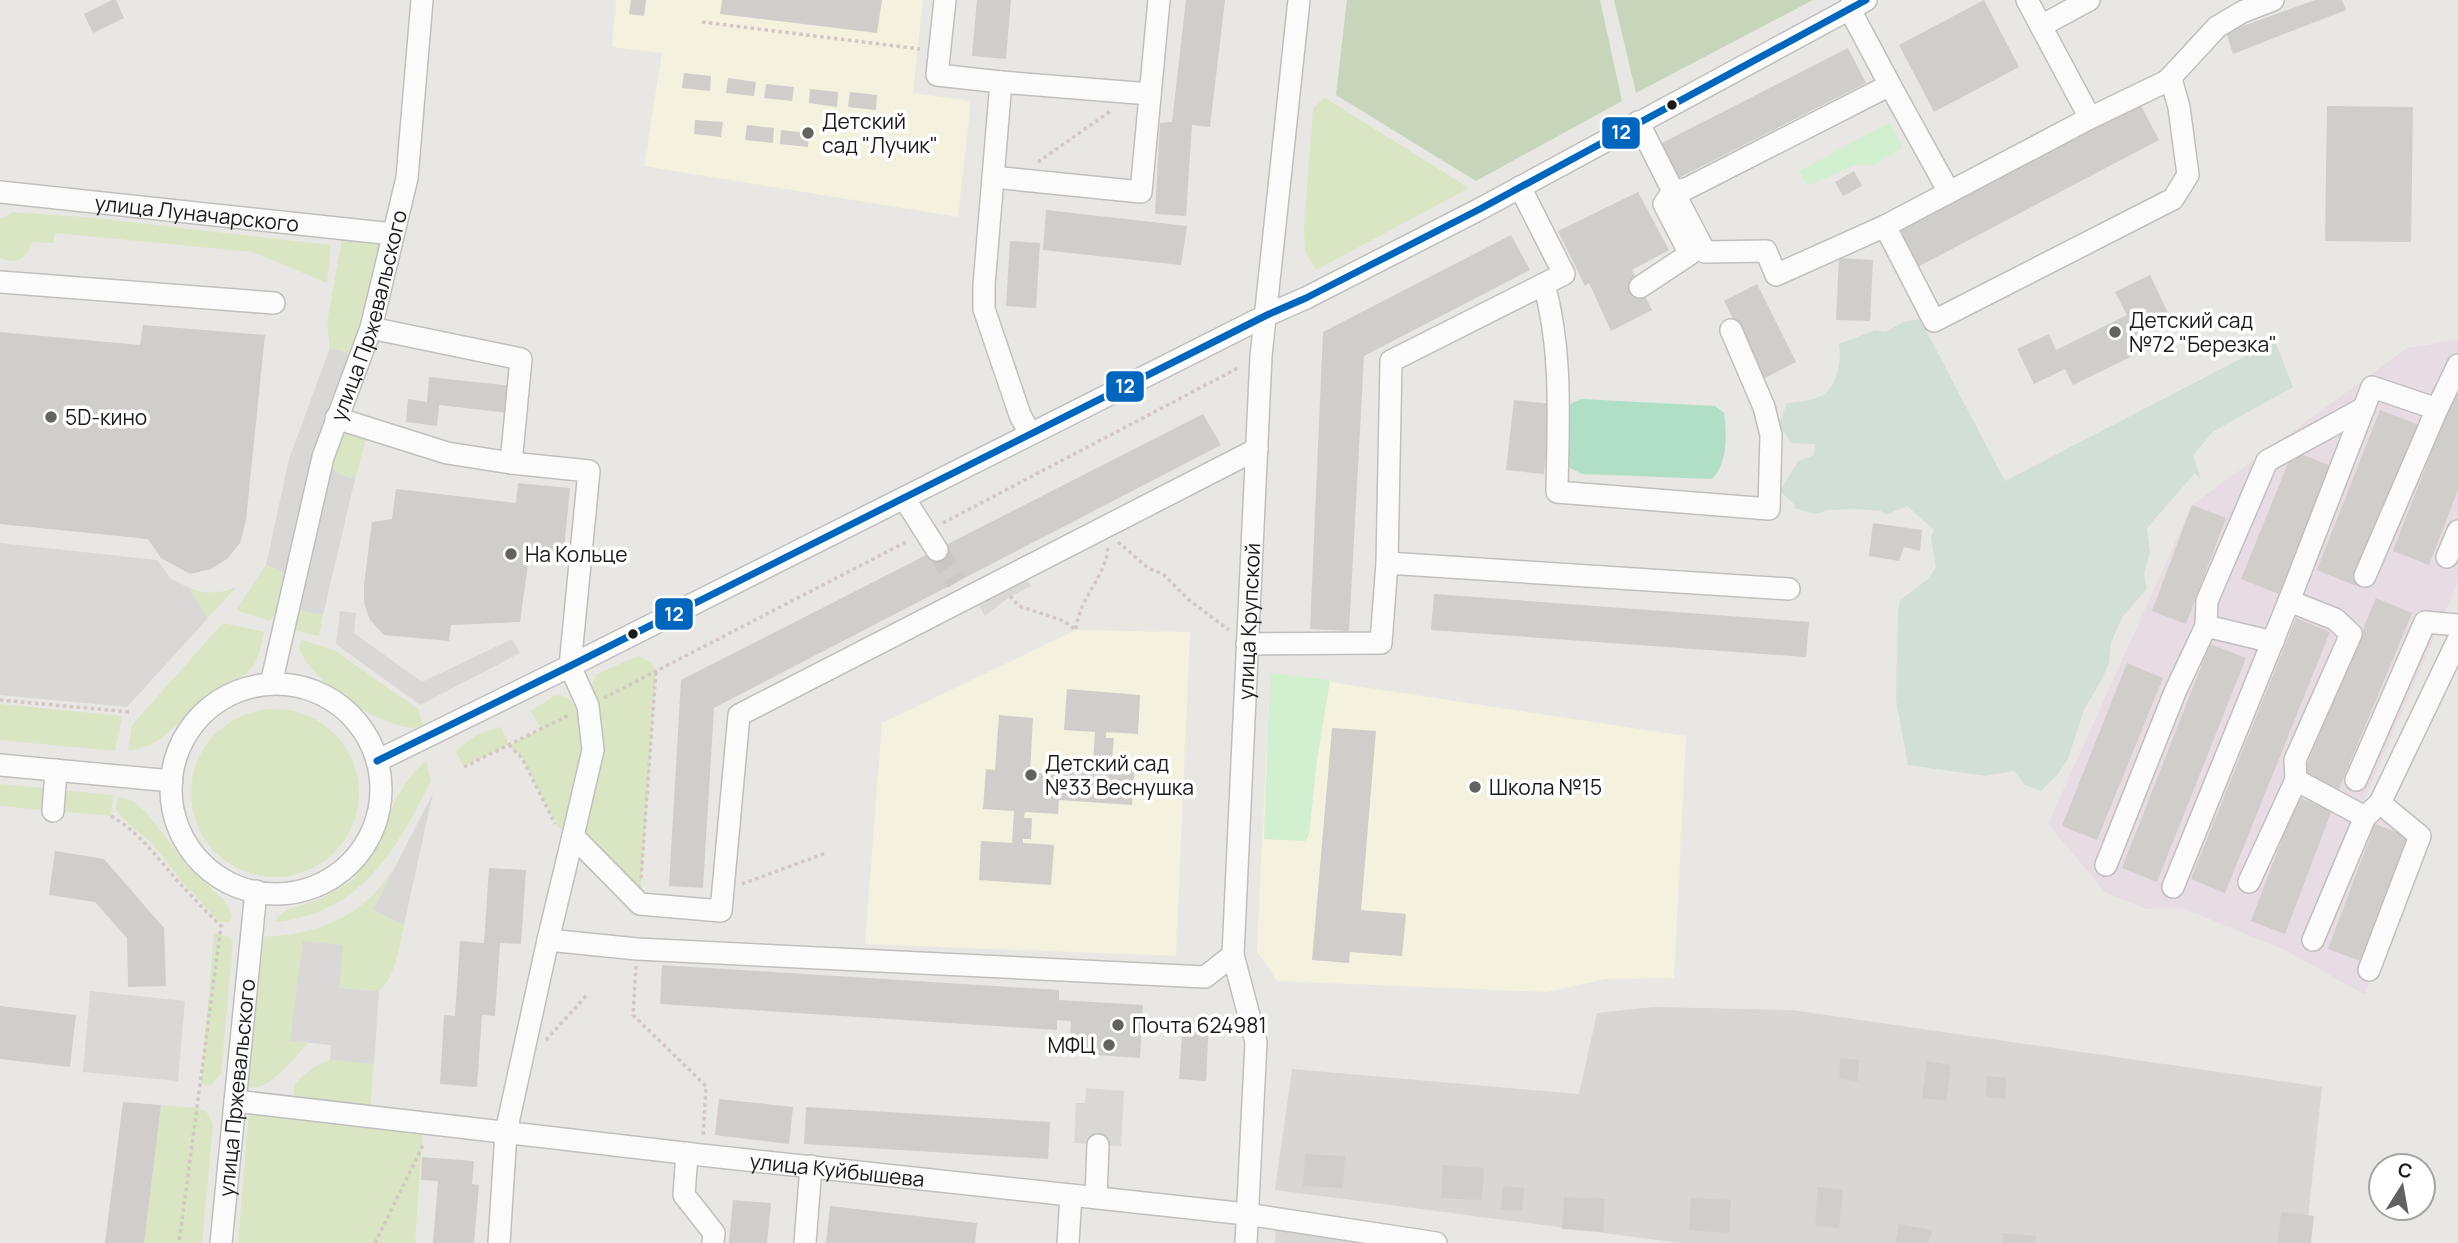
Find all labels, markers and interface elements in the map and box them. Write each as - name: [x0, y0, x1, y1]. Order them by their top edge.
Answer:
- unlabelled marker: [1665, 98, 1679, 112]
- place label: Детский сад "Лучик": [822, 107, 938, 159]
- line badge: 12: [1601, 116, 1641, 150]
- text: 12: [1611, 119, 1631, 145]
- marker: Детский сад "Лучик": [800, 125, 816, 141]
- street label: улица Луначарского: [93, 188, 300, 238]
- street label: улица Пржевальского: [324, 207, 413, 425]
- place label: Детский сад №72 "Березка": [2129, 306, 2277, 358]
- marker: Детский сад №72 "Березка": [2107, 324, 2123, 340]
- line badge: 12: [1105, 370, 1145, 403]
- text: 12: [1115, 373, 1135, 399]
- place label: 5D-кино: [65, 403, 147, 431]
- marker: 5D-кино: [43, 409, 59, 425]
- place label: На Кольце: [525, 540, 628, 568]
- street label: улица Крупской: [1231, 542, 1266, 701]
- marker: На Кольце: [503, 546, 519, 562]
- line badge: 12: [654, 597, 694, 631]
- text: 12: [664, 601, 684, 627]
- unlabelled marker: [626, 627, 640, 641]
- place label: Детский сад №33 Веснушка: [1045, 749, 1194, 801]
- marker: Детский сад №33 Веснушка: [1023, 767, 1039, 783]
- place label: Школа №15: [1489, 773, 1602, 801]
- marker: Школа №15: [1467, 779, 1483, 795]
- street label: улица Пржевальского: [212, 977, 261, 1198]
- place label: Почта 624981: [1132, 1011, 1267, 1039]
- marker: Почта 624981: [1110, 1017, 1126, 1033]
- place label: МФЦ: [1047, 1031, 1095, 1059]
- marker: МФЦ: [1101, 1037, 1117, 1053]
- street label: улица Куйбышева: [748, 1146, 926, 1193]
- north arrow: [2367, 1152, 2437, 1222]
- text: С: [2396, 1156, 2415, 1184]

